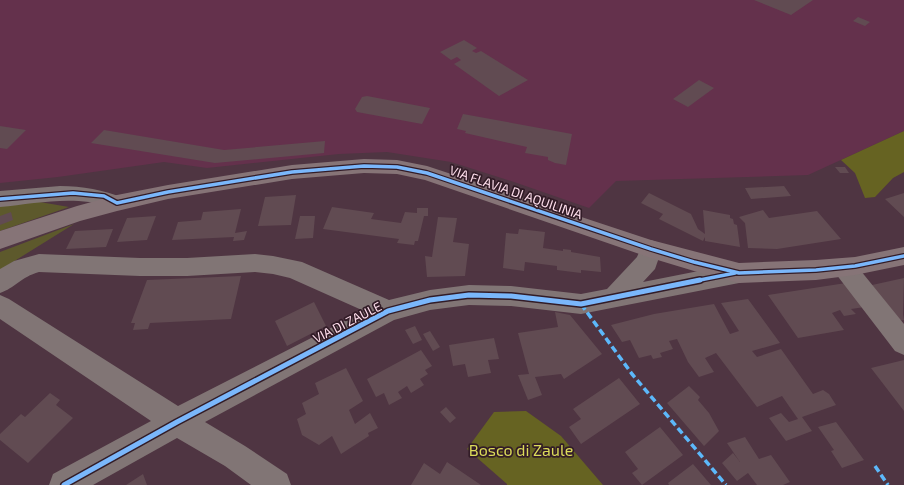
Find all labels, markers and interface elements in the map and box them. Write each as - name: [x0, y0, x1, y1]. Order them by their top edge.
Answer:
- street label: VIA FLAVIA DI AQUILINIA: [447, 162, 585, 222]
- street label: VIA DI ZAULE: [310, 298, 384, 346]
- park label: Bosco di Zaule: [469, 440, 573, 459]

